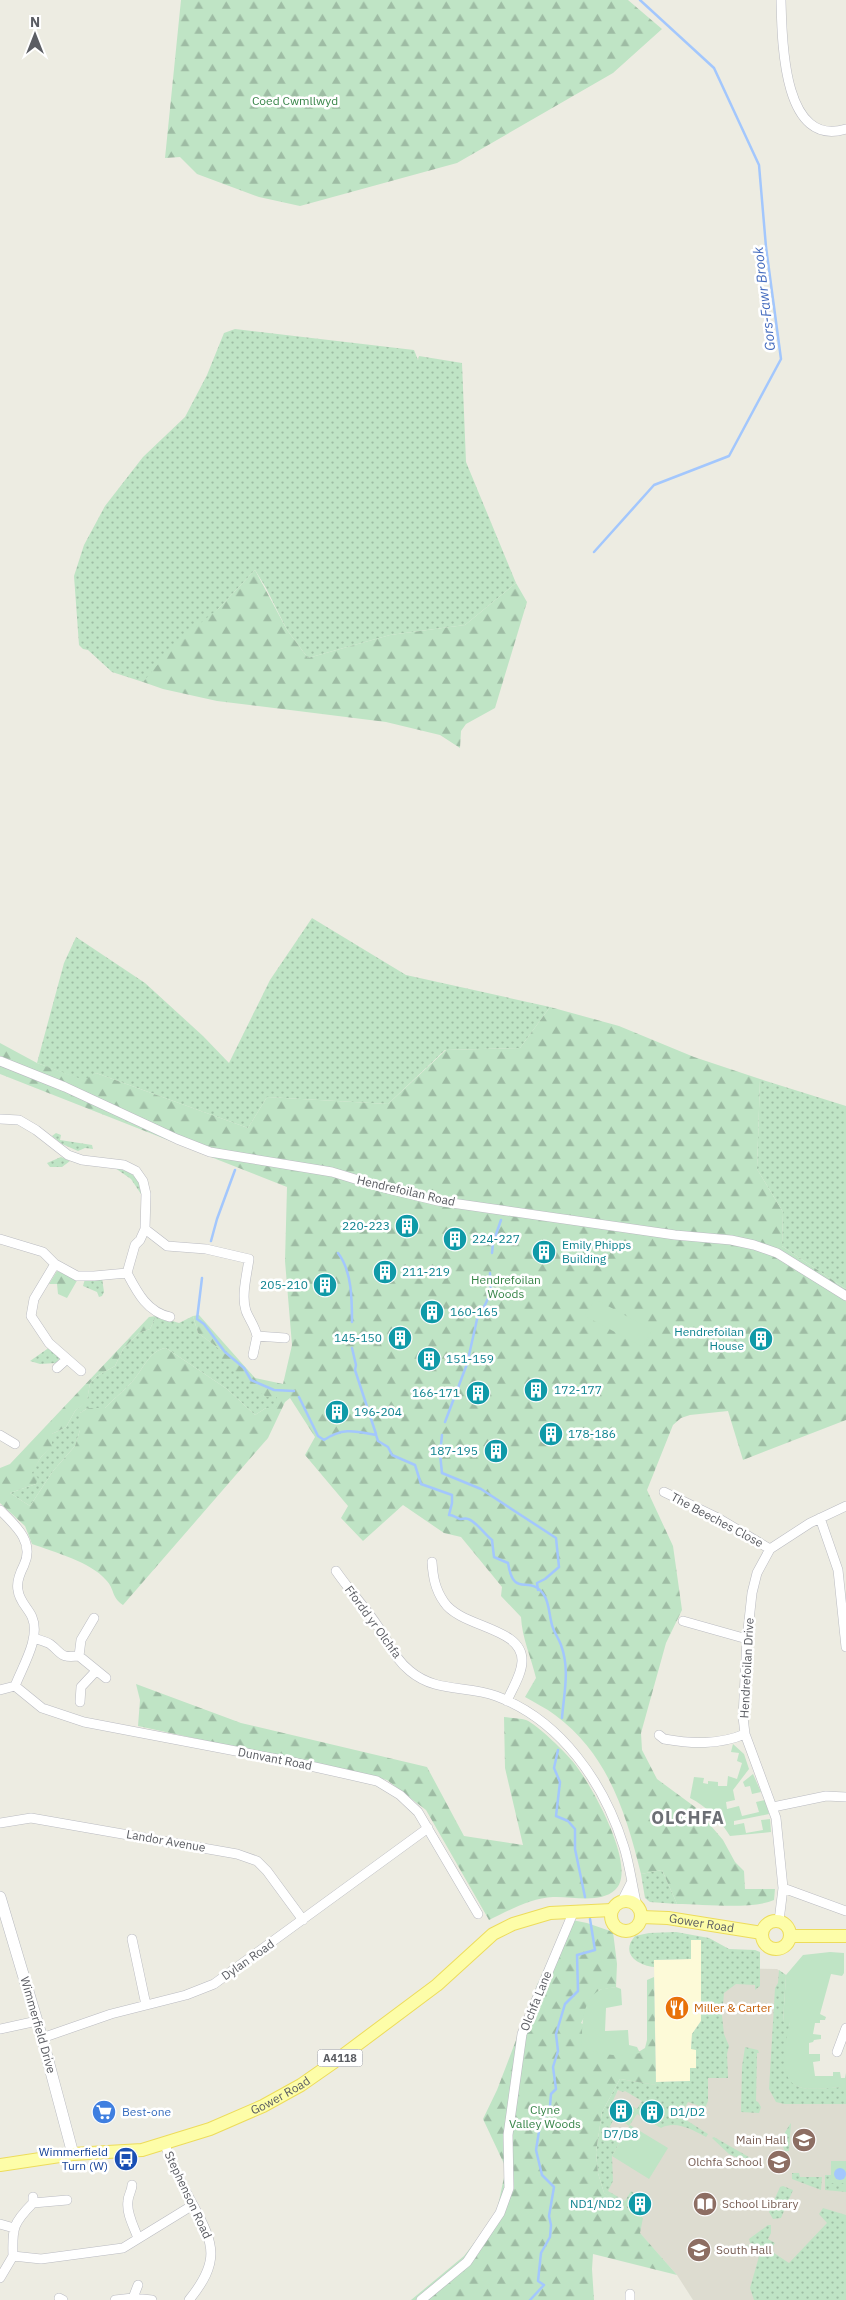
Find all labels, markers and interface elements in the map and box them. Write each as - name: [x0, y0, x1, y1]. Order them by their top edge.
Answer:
- north arrow: [10, 10, 60, 60]
- text: N: [30, 13, 40, 31]
- park label: Coed Cwmllwyd: [252, 93, 338, 108]
- water label: Gors-Fawr Brook: [749, 245, 779, 352]
- street label: Hendrefoilan Road: [356, 1172, 457, 1209]
- building icon: 220-223: [394, 1213, 420, 1239]
- place label: 220-223: [342, 1218, 390, 1233]
- building icon: 224-227: [442, 1226, 468, 1252]
- place label: 224-227: [472, 1231, 520, 1246]
- place label: Emily Phipps Building: [562, 1237, 631, 1266]
- building icon: Emily Phipps Building: [531, 1239, 557, 1265]
- building icon: 211-219: [372, 1259, 398, 1285]
- place label: 211-219: [402, 1264, 450, 1279]
- building icon: 205-210: [312, 1272, 338, 1298]
- park label: Hendrefoilan Woods: [471, 1272, 541, 1301]
- place label: 205-210: [260, 1277, 308, 1292]
- building icon: 160-165: [419, 1299, 445, 1325]
- place label: 160-165: [450, 1304, 498, 1319]
- place label: Hendrefoilan House: [674, 1324, 744, 1353]
- building icon: 145-150: [387, 1325, 413, 1351]
- building icon: Hendrefoilan House: [748, 1326, 774, 1352]
- place label: 145-150: [334, 1330, 382, 1345]
- building icon: 151-159: [416, 1346, 442, 1372]
- place label: 151-159: [446, 1351, 494, 1366]
- building icon: 172-177: [523, 1377, 549, 1403]
- building icon: 166-171: [465, 1380, 491, 1406]
- place label: 172-177: [554, 1382, 602, 1397]
- place label: 166-171: [412, 1385, 460, 1400]
- building icon: 196-204: [324, 1399, 350, 1425]
- place label: 196-204: [354, 1404, 402, 1419]
- building icon: 178-186: [538, 1421, 564, 1447]
- place label: 178-186: [568, 1426, 616, 1441]
- building icon: 187-195: [483, 1438, 509, 1464]
- place label: 187-195: [430, 1443, 478, 1458]
- street label: The Beeches Close: [669, 1489, 766, 1550]
- street label: Ffordd yr Olchfa: [342, 1582, 405, 1662]
- street label: Hendrefoilan Drive: [736, 1617, 757, 1719]
- street label: Dunvant Road: [237, 1744, 313, 1773]
- district label: OLCHFA: [651, 1806, 725, 1829]
- street label: Landor Avenue: [125, 1826, 207, 1855]
- street label: Gower Road: [668, 1910, 735, 1935]
- street label: Dylan Road: [218, 1936, 277, 1983]
- street label: Olchfa Lane: [517, 1968, 555, 2033]
- street label: Wimmerfield Drive: [17, 1975, 60, 2075]
- restaurant icon: Miller & Carter: [664, 1995, 690, 2021]
- place label: Miller & Carter: [694, 2000, 772, 2015]
- road number: A4118: [318, 2050, 362, 2066]
- street label: Gower Road: [248, 2073, 313, 2117]
- building icon: D7/D8: [608, 2098, 634, 2124]
- supermarket icon: Best-one: [91, 2099, 117, 2125]
- building icon: D1/D2: [639, 2099, 665, 2125]
- park label: Clyne Valley Woods: [509, 2102, 581, 2131]
- place label: Best-one: [122, 2104, 172, 2119]
- place label: D1/D2: [670, 2104, 705, 2119]
- place label: D7/D8: [603, 2126, 639, 2141]
- school or university icon: Main Hall: [791, 2127, 817, 2153]
- place label: Main Hall: [736, 2132, 786, 2147]
- place label: Wimmerfield Turn (W): [39, 2144, 108, 2173]
- bus stop icon: Wimmerfield Turn (W): [113, 2146, 139, 2172]
- street label: Stephenson Road: [162, 2149, 215, 2241]
- school or university icon: Olchfa School: [766, 2149, 792, 2175]
- place label: Olchfa School: [688, 2154, 762, 2169]
- building icon: ND1/ND2: [627, 2191, 653, 2217]
- library icon: School Library: [692, 2191, 718, 2217]
- place label: ND1/ND2: [570, 2196, 622, 2211]
- place label: School Library: [722, 2196, 799, 2211]
- school or university icon: South Hall: [686, 2237, 712, 2263]
- place label: South Hall: [716, 2242, 772, 2257]

